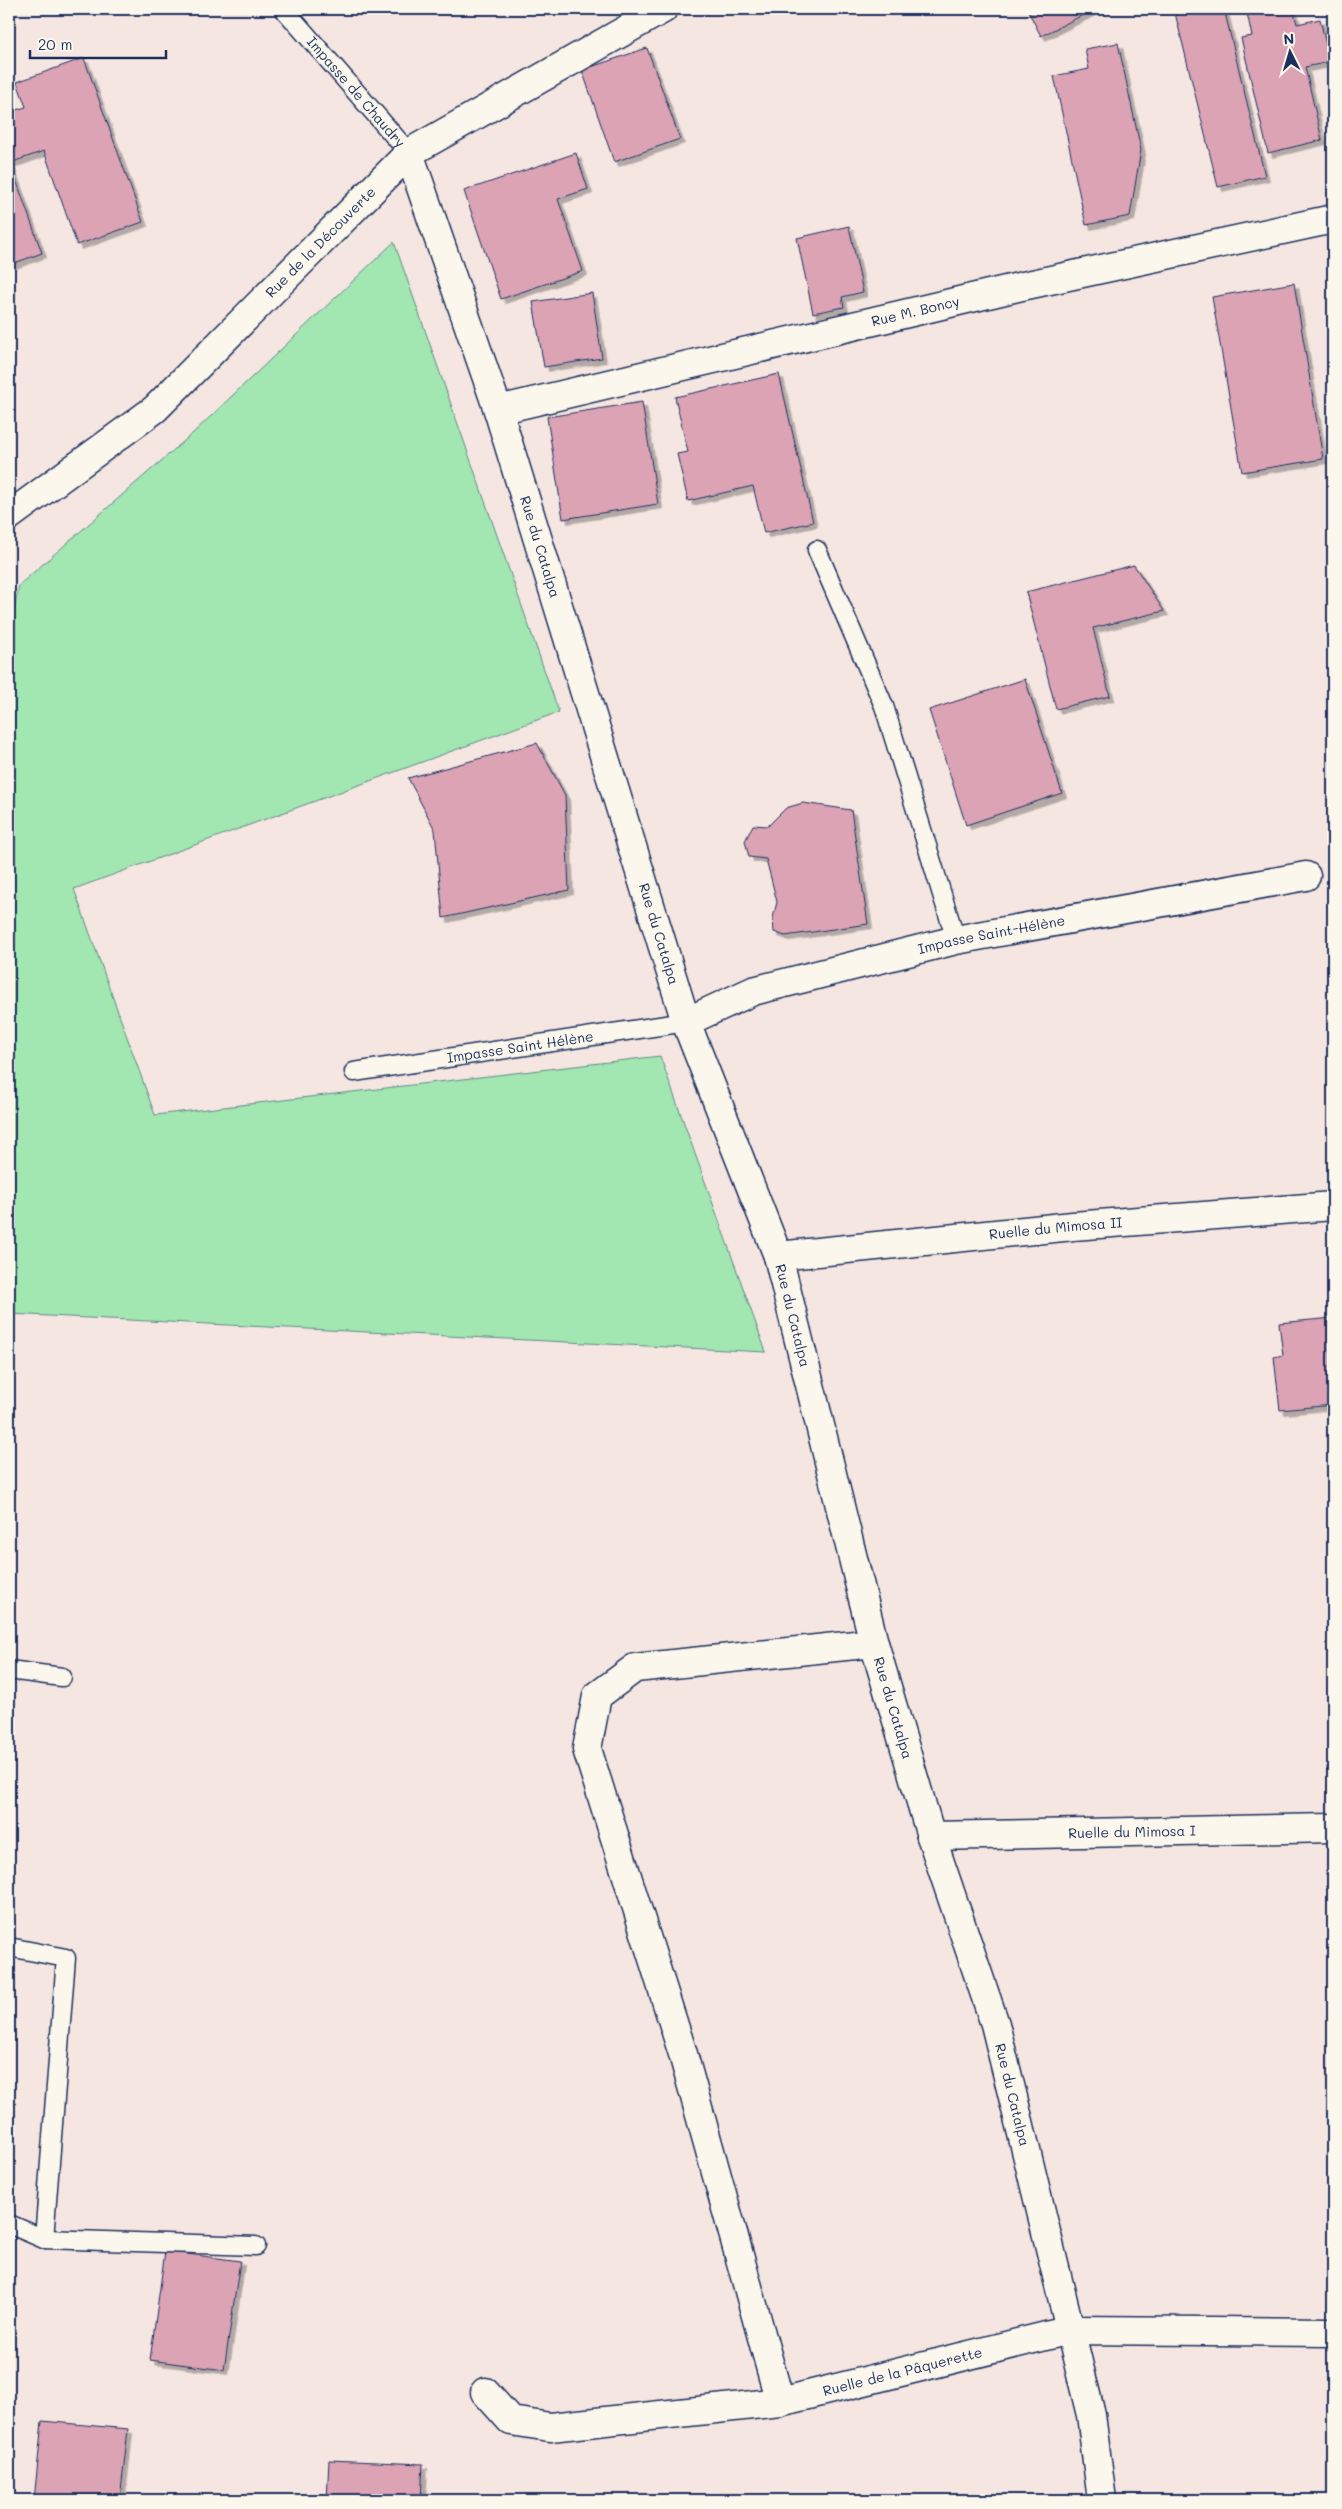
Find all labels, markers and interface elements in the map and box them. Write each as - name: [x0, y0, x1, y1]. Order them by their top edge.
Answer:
- scale bar: [30, 28, 166, 60]
- north arrow: [1264, 28, 1314, 78]
- text: N: [1283, 29, 1295, 48]
- street label: Impasse de Chaudry: [303, 32, 410, 151]
- text: 20 m: [38, 34, 72, 54]
- street label: Rue de la Découverte: [261, 182, 379, 301]
- street label: Rue M. Boncy: [869, 291, 961, 330]
- street label: Rue du Catalpa: [516, 493, 565, 600]
- street label: Rue du Catalpa: [635, 881, 684, 987]
- street label: Impasse Saint-Hélène: [916, 910, 1066, 958]
- street label: Impasse Saint Hélène: [445, 1026, 595, 1067]
- street label: Ruelle du Mimosa II: [988, 1212, 1123, 1243]
- street label: Rue du Catalpa: [771, 1262, 815, 1369]
- street label: Rue du Catalpa: [870, 1654, 918, 1761]
- street label: Ruelle du Mimosa I: [1068, 1821, 1196, 1842]
- street label: Rue du Catalpa: [991, 2041, 1035, 2148]
- street label: Ruelle de la Pâquerette: [821, 2342, 984, 2400]

